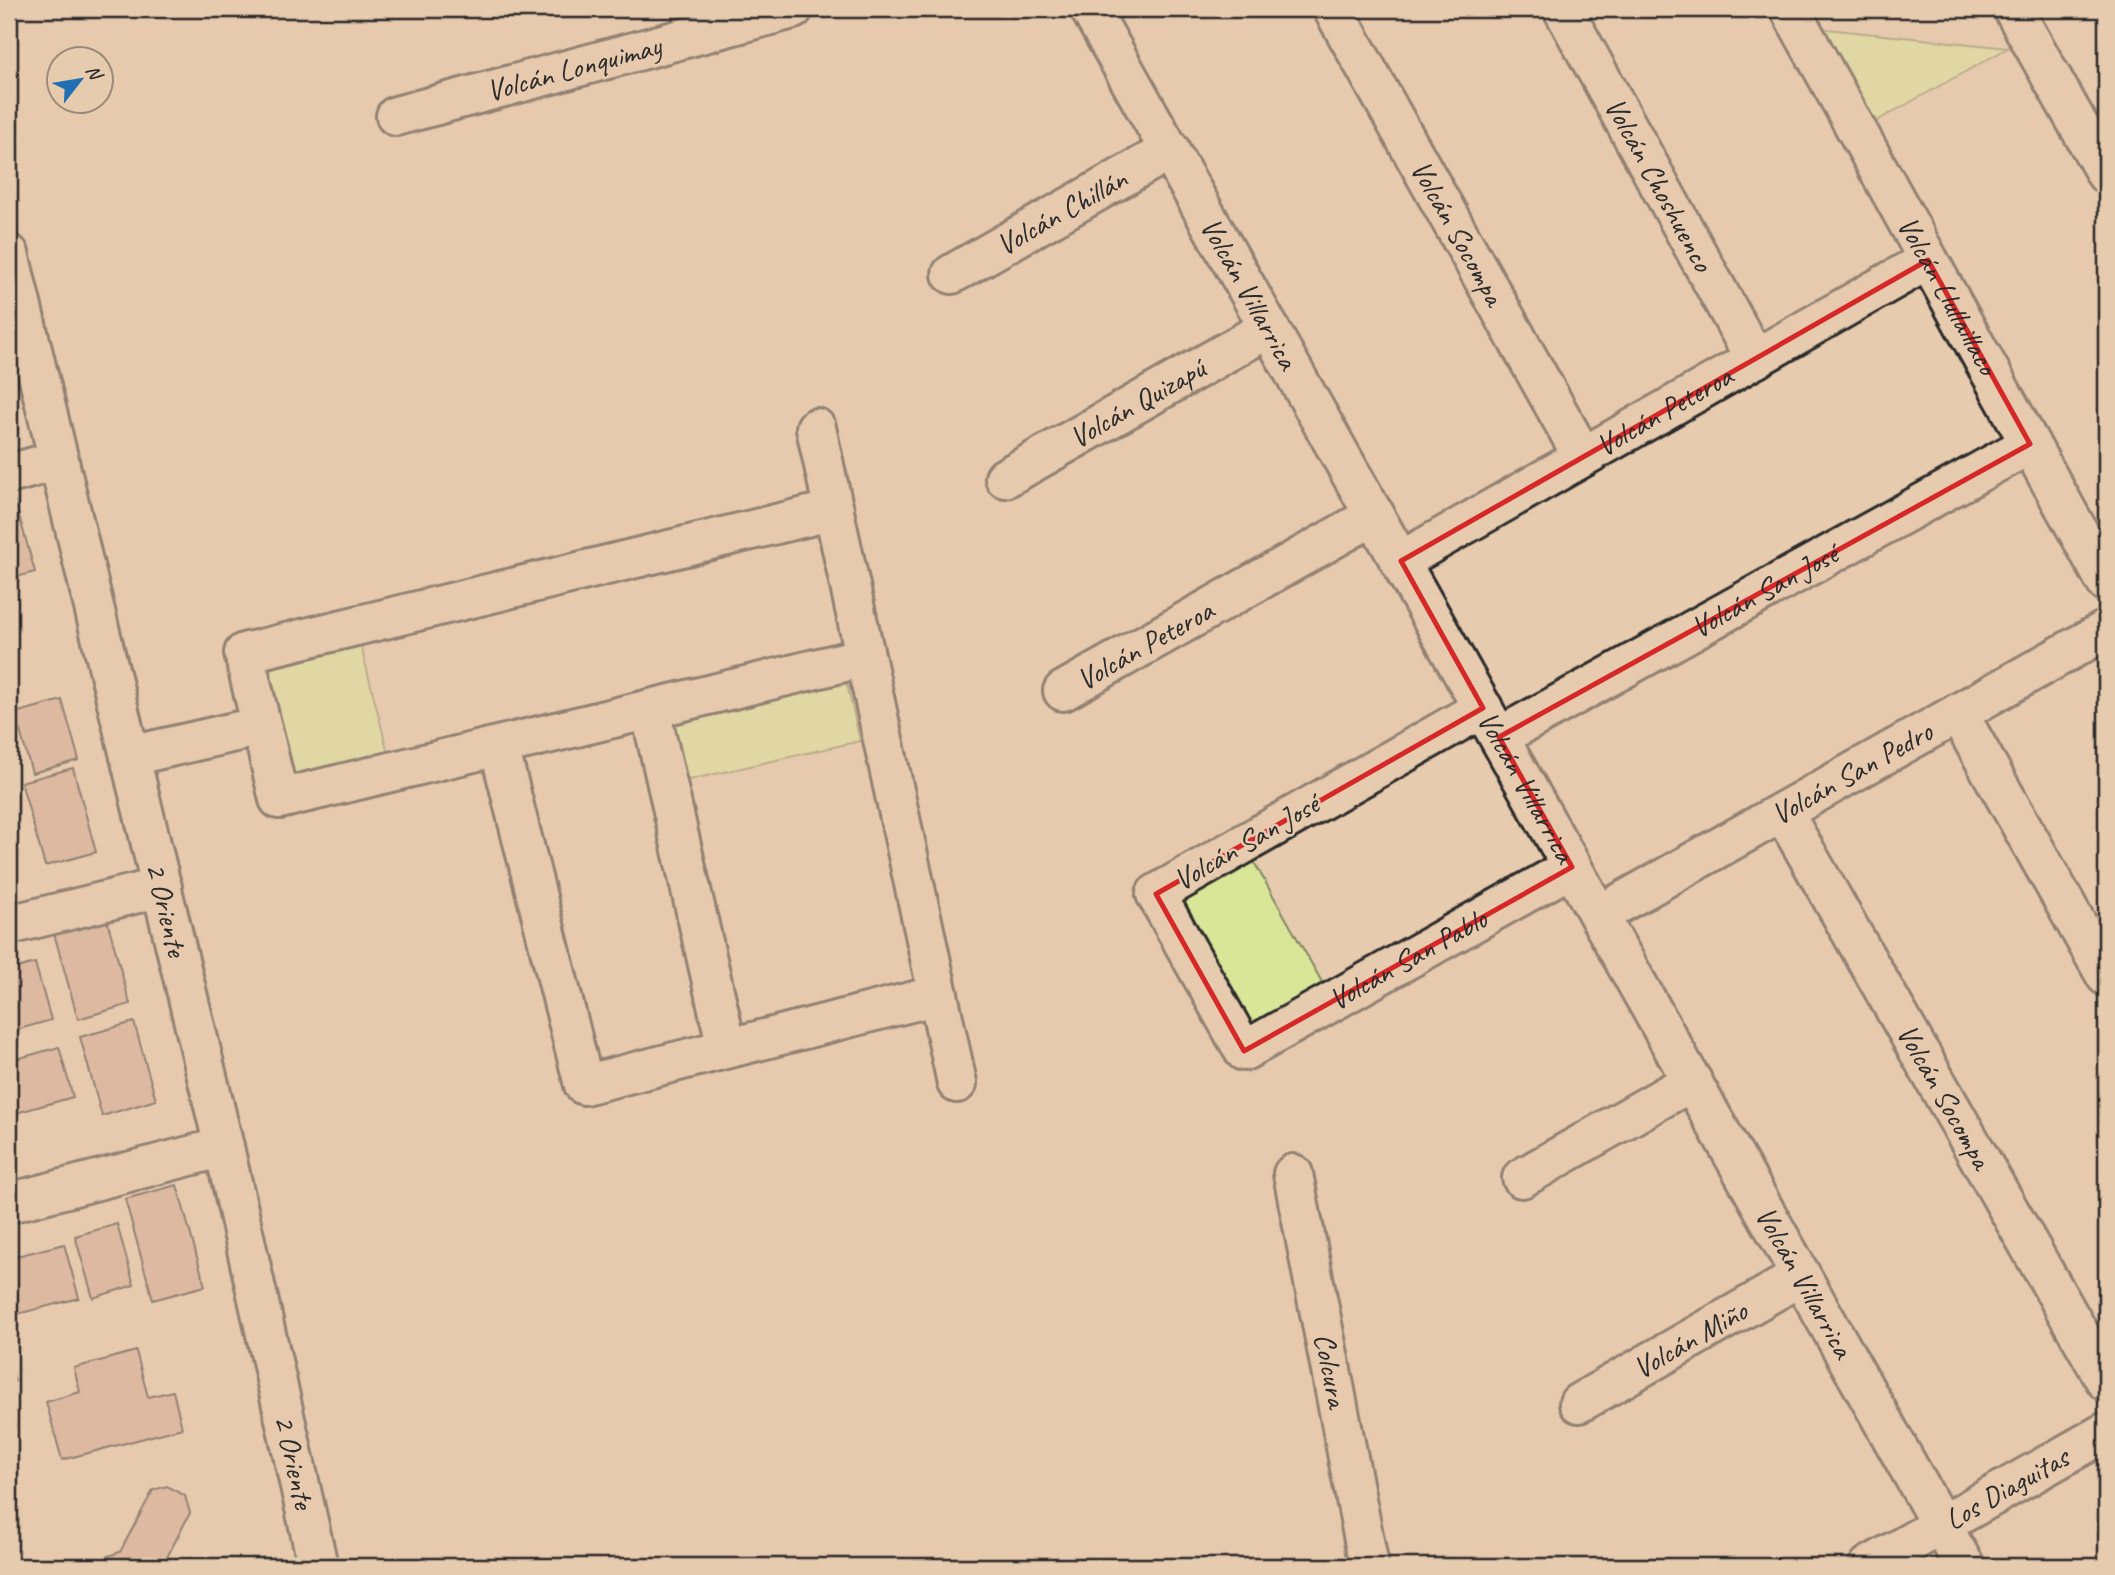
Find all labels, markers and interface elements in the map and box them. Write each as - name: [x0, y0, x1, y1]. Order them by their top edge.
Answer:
- street label: Volcán Lonquimay: [482, 26, 667, 110]
- north arrow: [46, 46, 116, 116]
- text: N: [80, 61, 109, 86]
- street label: Volcán Choshuenco: [1596, 91, 1723, 279]
- street label: Volcán Socompa: [1402, 153, 1515, 314]
- street label: Volcán Chillán: [989, 159, 1135, 264]
- street label: Volcán Llullaillaco: [1889, 209, 2009, 384]
- street label: Volcán Villarrica: [1192, 211, 1308, 377]
- street label: Volcán Quizapú: [1063, 348, 1214, 456]
- street label: Volcán Peteroa: [1589, 356, 1741, 465]
- street label: Volcán San José: [1684, 533, 1848, 646]
- street label: Volcán Peteroa: [1070, 590, 1222, 699]
- street label: Volcán Villarrica: [1469, 704, 1585, 871]
- street label: Volcán San Pedro: [1765, 712, 1940, 833]
- street label: Volcán San José: [1166, 783, 1329, 899]
- street label: 2 Oriente: [137, 859, 197, 962]
- street label: Volcán San Pablo: [1322, 899, 1495, 1019]
- street label: Volcán Socompa: [1888, 1017, 2002, 1178]
- street label: Volcán Villarrica: [1747, 1200, 1863, 1366]
- street label: Volcán Miño: [1626, 1291, 1755, 1387]
- street label: Colcura: [1305, 1330, 1357, 1413]
- street label: 2 Oriente: [266, 1411, 324, 1514]
- street label: Los Diaguitas: [1938, 1437, 2078, 1538]

